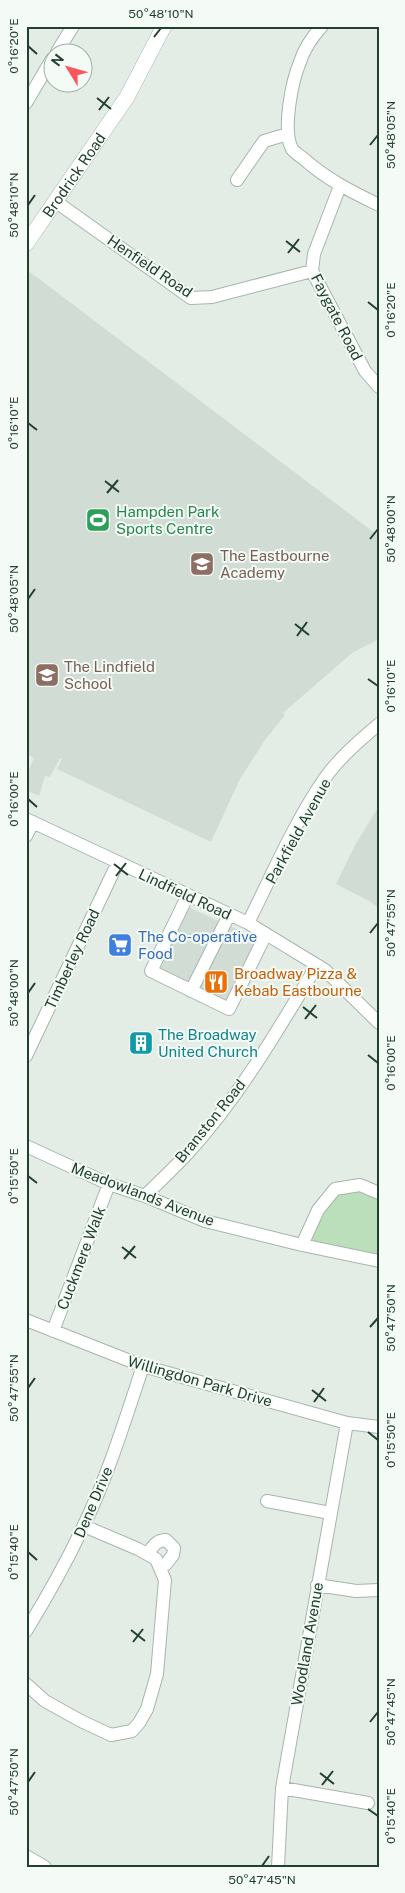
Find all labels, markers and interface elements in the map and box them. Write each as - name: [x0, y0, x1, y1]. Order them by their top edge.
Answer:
- text: 50°48'10"N: [128, 7, 194, 21]
- text: 0°16'20"E: [7, 18, 21, 74]
- north arrow: [42, 42, 92, 92]
- text: N: [48, 51, 67, 69]
- text: 50°48'05"N: [384, 101, 398, 169]
- street label: Brodrick Road: [39, 129, 109, 220]
- text: 50°48'10"N: [7, 172, 21, 238]
- street label: Henfield Road: [104, 231, 196, 301]
- street label: Faygate Road: [308, 271, 366, 363]
- text: 0°16'20"E: [384, 282, 398, 338]
- text: 0°16'10"E: [7, 396, 21, 450]
- text: 50°48'00"N: [384, 495, 398, 563]
- place label: Hampden Park Sports Centre: [116, 503, 219, 537]
- sports icon: Hampden Park Sports Centre: [85, 507, 111, 533]
- place label: The Eastbourne Academy: [220, 547, 330, 581]
- school or university icon: The Eastbourne Academy: [189, 551, 215, 577]
- text: 50°48'05"N: [7, 565, 21, 633]
- place label: The Lindfield School: [64, 658, 155, 692]
- text: 0°16'10"E: [384, 659, 398, 713]
- school or university icon: The Lindfield School: [34, 662, 60, 688]
- text: 0°16'00"E: [7, 771, 21, 827]
- street label: Parkfield Avenue: [262, 775, 334, 887]
- street label: Lindfield Road: [136, 865, 234, 923]
- text: 50°47'55"N: [384, 889, 398, 957]
- street label: Timberley Road: [41, 906, 103, 1012]
- place label: The Co-operative Food: [138, 928, 257, 962]
- supermarket icon: The Co-operative Food: [107, 932, 133, 958]
- text: 50°48'00"N: [7, 959, 21, 1027]
- place label: Broadway Pizza & Kebab Eastbourne: [234, 965, 362, 999]
- restaurant icon: Broadway Pizza & Kebab Eastbourne: [203, 969, 229, 995]
- place label: The Broadway United Church: [158, 1026, 258, 1060]
- building icon: The Broadway United Church: [128, 1030, 154, 1056]
- text: 0°16'00"E: [384, 1035, 398, 1091]
- street label: Branston Road: [171, 1076, 249, 1166]
- text: 0°15'50"E: [7, 1148, 21, 1204]
- street label: Meadowlands Avenue: [69, 1159, 217, 1229]
- street label: Cuckmere Walk: [53, 1204, 109, 1312]
- text: 50°47'50"N: [384, 1284, 398, 1352]
- street label: Willingdon Park Drive: [126, 1352, 274, 1410]
- text: 50°47'55"N: [7, 1354, 21, 1422]
- text: 0°15'50"E: [384, 1412, 398, 1468]
- street label: Dene Drive: [70, 1464, 116, 1540]
- text: 0°15'40"E: [7, 1524, 21, 1580]
- street label: Woodland Avenue: [288, 1581, 326, 1707]
- text: 50°47'45"N: [384, 1678, 398, 1746]
- text: 50°47'50"N: [7, 1748, 21, 1816]
- text: 0°15'40"E: [384, 1788, 398, 1844]
- text: 50°47'45"N: [228, 1873, 296, 1887]

